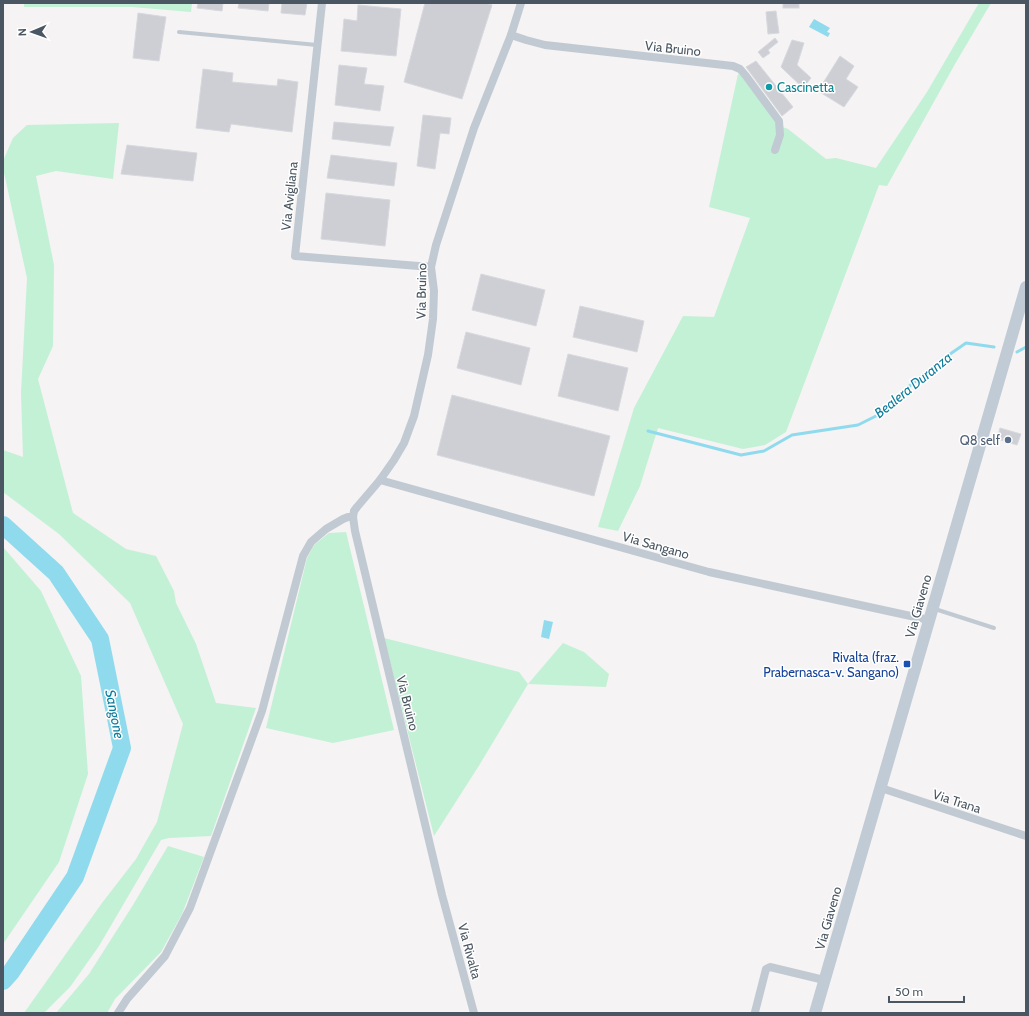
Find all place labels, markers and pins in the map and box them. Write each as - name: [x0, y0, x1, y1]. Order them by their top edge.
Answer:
- place label: Cascinetta: [777, 79, 835, 95]
- marker: Cascinetta: [764, 82, 774, 92]
- place label: Q8 self: [960, 432, 1001, 448]
- marker: Q8 self: [1003, 435, 1013, 445]
- place label: Rivalta (fraz. Prabernasca-v. Sangano): [763, 649, 899, 680]
- marker: Rivalta (fraz. Prabernasca-v. Sangano): [902, 659, 912, 669]

